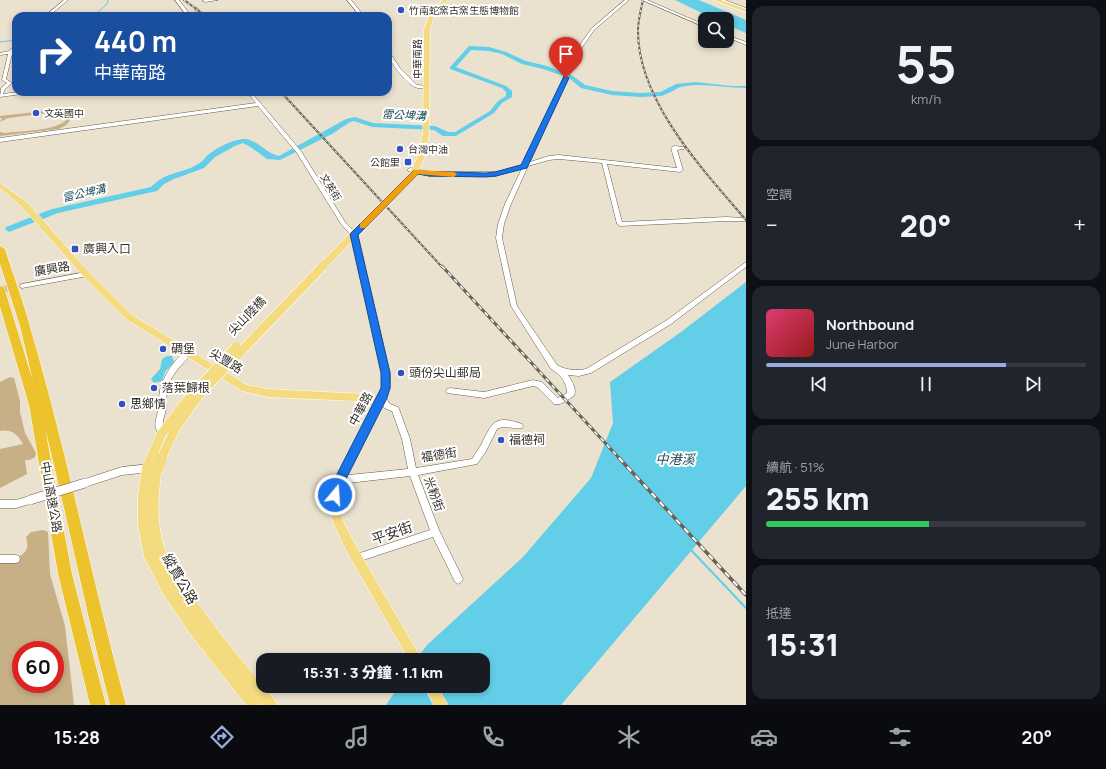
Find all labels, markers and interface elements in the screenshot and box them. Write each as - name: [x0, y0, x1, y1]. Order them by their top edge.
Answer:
- place label: 竹南蛇窯古窯生態博物館: [409, 3, 519, 17]
- marker: 竹南蛇窯古窯生態博物館: [396, 5, 406, 15]
- map controls: [698, 12, 734, 48]
- button: search: [698, 12, 734, 48]
- text: 440 m: [94, 22, 177, 60]
- icon: right: [28, 28, 80, 80]
- text: 55: [896, 28, 956, 99]
- pin: [549, 37, 583, 78]
- street label: 中華南路: [410, 39, 424, 79]
- icon: arrive: [555, 43, 577, 65]
- text: 中華南路: [94, 60, 166, 84]
- text: km/h: [911, 90, 941, 108]
- place label: 文英國中: [44, 106, 84, 120]
- water label: 雷公埤溝: [382, 106, 428, 123]
- marker: 文英國中: [31, 108, 41, 118]
- place label: 台灣中油: [408, 142, 448, 156]
- marker: 台灣中油: [395, 144, 405, 154]
- place label: 公館里: [370, 155, 400, 169]
- marker: 公館里: [403, 157, 413, 167]
- street label: 文英街: [317, 171, 345, 203]
- water label: 雷公埤溝: [61, 180, 109, 205]
- text: 空調: [766, 185, 792, 203]
- text: 20°: [900, 205, 952, 246]
- text: −: [766, 210, 778, 240]
- text: +: [1073, 210, 1086, 240]
- place label: 廣興入口: [83, 240, 131, 257]
- marker: 廣興入口: [70, 244, 80, 254]
- street label: 廣興路: [33, 257, 71, 280]
- street label: 尖山陸橋: [224, 292, 269, 339]
- text: Northbound: [826, 314, 914, 335]
- text: June Harbor: [826, 335, 899, 353]
- place label: 碉堡: [171, 340, 195, 357]
- marker: 碉堡: [158, 344, 168, 354]
- street label: 尖豐路: [206, 344, 246, 377]
- place label: 頭份尖山郵局: [409, 364, 481, 381]
- marker: 頭份尖山郵局: [396, 368, 406, 378]
- icon: previous: [808, 373, 830, 395]
- icon: pause: [915, 373, 937, 395]
- icon: next: [1022, 373, 1044, 395]
- place label: 落葉歸根: [162, 379, 210, 396]
- marker: 落葉歸根: [149, 383, 159, 393]
- street label: 中華路: [345, 389, 377, 429]
- place label: 思鄉情: [130, 395, 166, 412]
- marker: 思鄉情: [117, 399, 127, 409]
- place label: 福德祠: [509, 431, 545, 448]
- marker: 福德祠: [496, 435, 506, 445]
- street label: 福德街: [420, 443, 458, 466]
- water label: 中港溪: [655, 450, 696, 468]
- text: 續航 · 51%: [766, 458, 824, 476]
- street label: 中山高速公路: [37, 460, 66, 534]
- position arrow: [314, 474, 356, 516]
- street label: 米粉街: [420, 474, 449, 514]
- text: 255 km: [766, 478, 870, 519]
- street label: 平安街: [369, 517, 415, 548]
- street label: 縱貫公路: [158, 550, 203, 608]
- text: 抵達: [766, 604, 792, 622]
- text: 15:31: [766, 624, 839, 665]
- speed limit sign: 60: [12, 641, 64, 693]
- text: 15:31 · 3 分鐘 · 1.1 km: [303, 662, 443, 683]
- icon: directions: [208, 723, 236, 751]
- icon: music: [343, 723, 371, 751]
- icon: phone: [479, 723, 507, 751]
- icon: climate: [615, 723, 643, 751]
- icon: car: [750, 723, 778, 751]
- icon: filters: [886, 723, 914, 751]
- text: 15:28: [54, 725, 100, 749]
- text: 20°: [1021, 725, 1052, 749]

